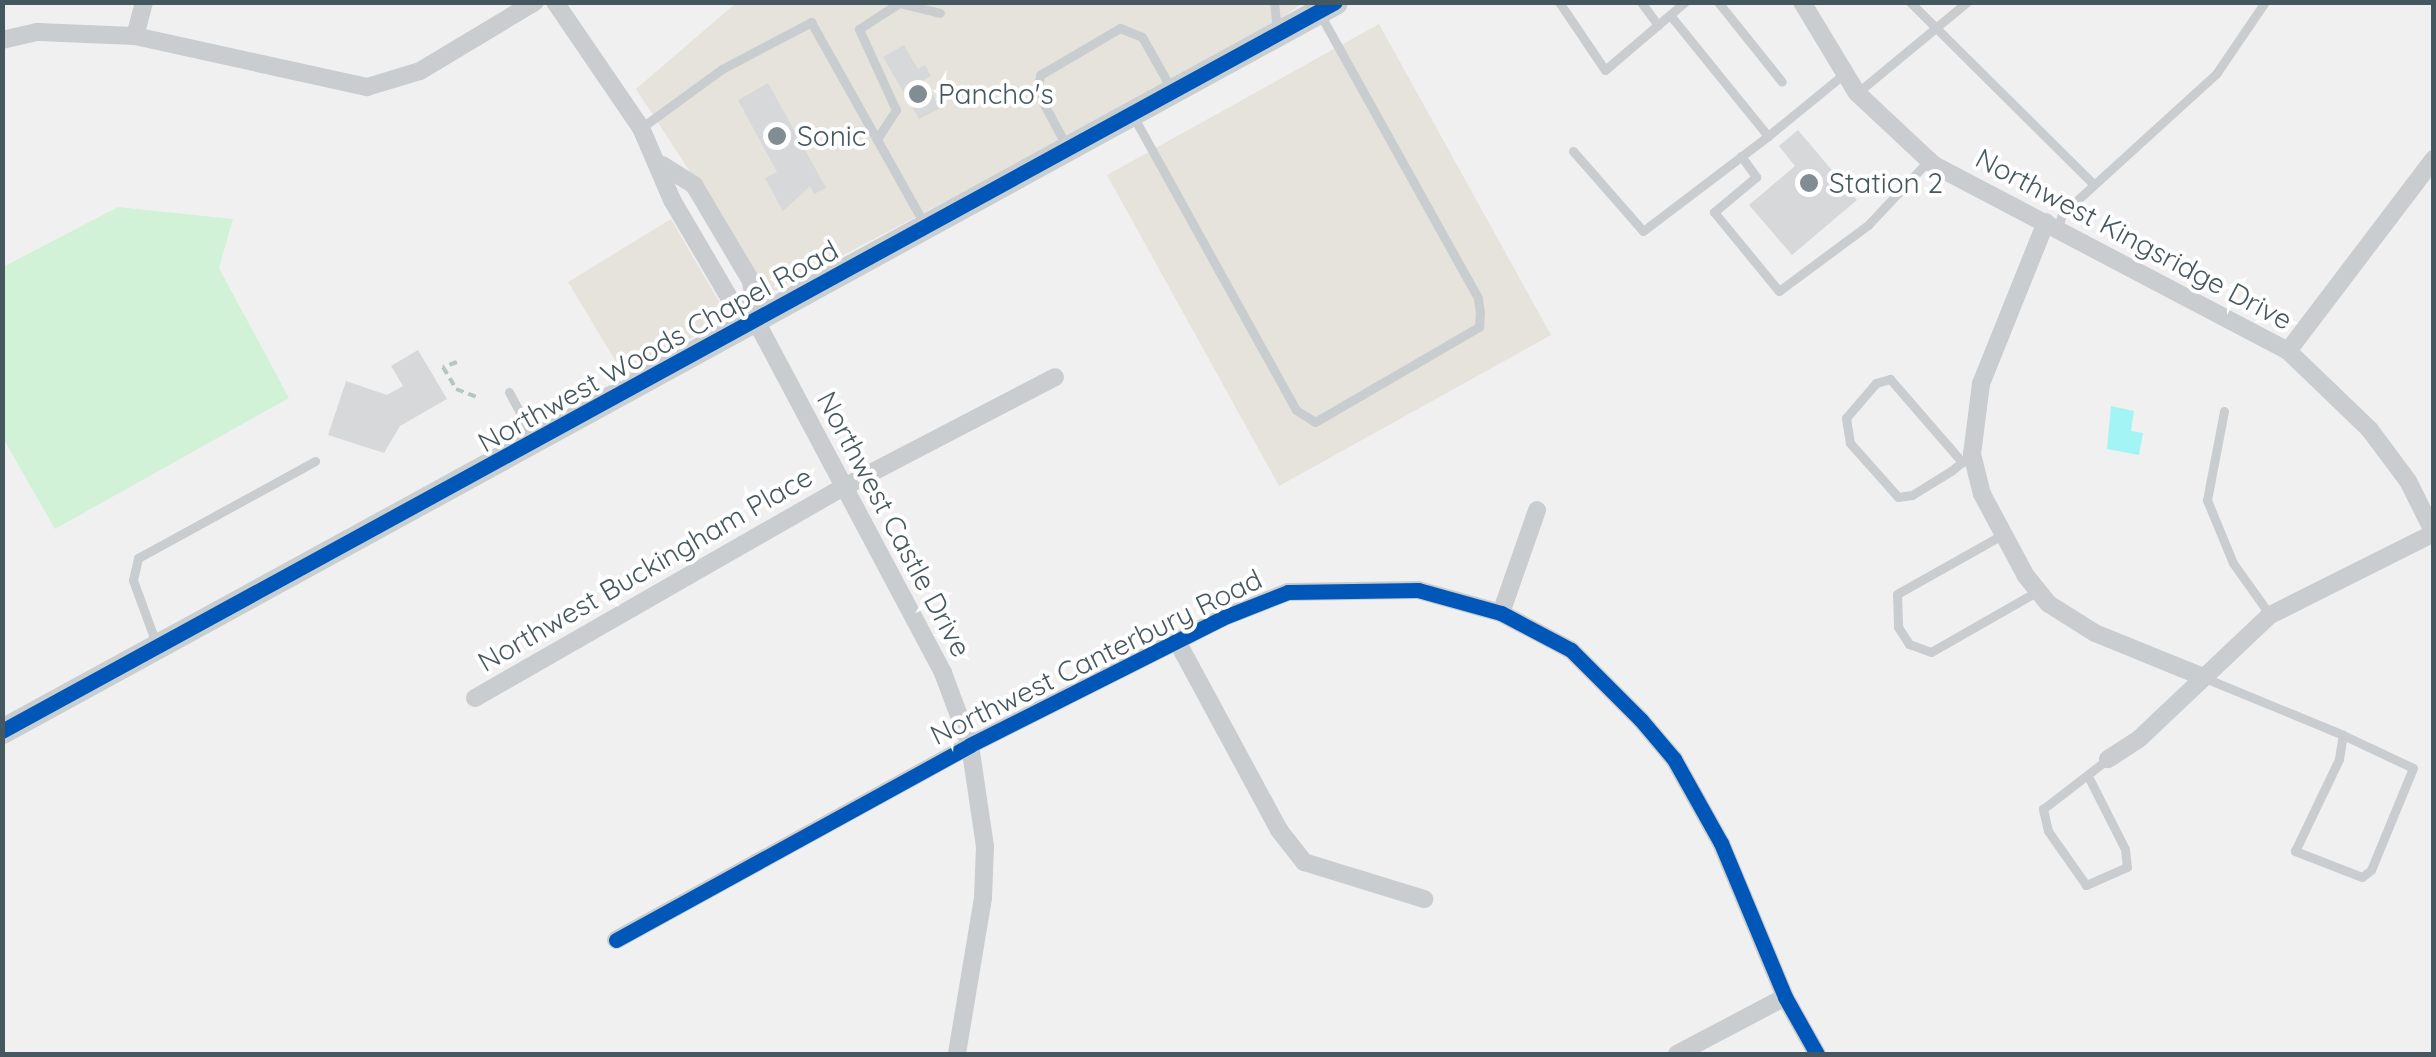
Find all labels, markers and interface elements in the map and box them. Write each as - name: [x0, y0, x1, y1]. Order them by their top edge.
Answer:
- place label: Pancho's: [938, 77, 1054, 111]
- marker: Pancho's: [907, 83, 929, 105]
- place label: Sonic: [797, 119, 866, 153]
- marker: Sonic: [766, 125, 788, 147]
- street label: Northwest Kingsridge Drive: [1970, 141, 2298, 337]
- place label: Station 2: [1829, 166, 1943, 200]
- marker: Station 2: [1798, 172, 1820, 194]
- street label: Northwest Woods Chapel Road: [472, 233, 844, 459]
- street label: Northwest Castle Drive: [810, 386, 978, 662]
- street label: Northwest Buckingham Place: [472, 459, 818, 679]
- street label: Northwest Canterbury Road: [925, 562, 1267, 752]

